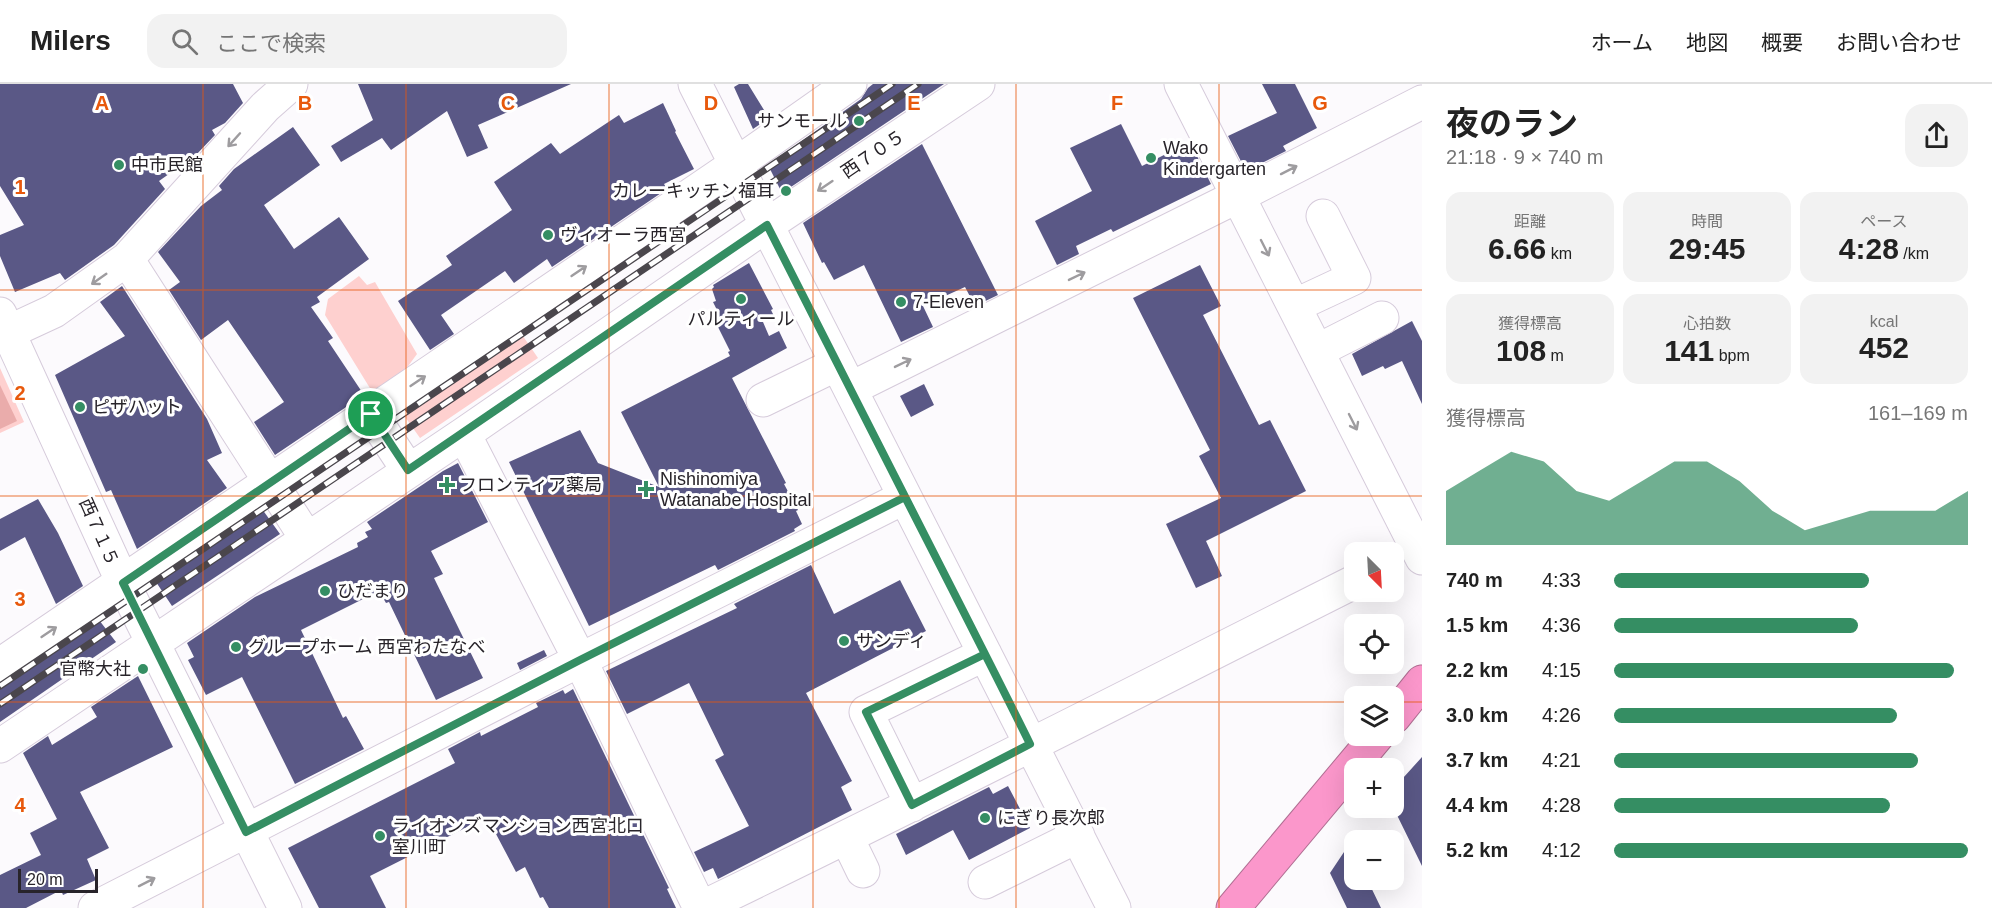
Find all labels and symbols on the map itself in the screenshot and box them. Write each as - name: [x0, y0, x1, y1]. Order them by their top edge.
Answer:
- text: A: [95, 92, 109, 114]
- text: B: [298, 92, 312, 114]
- text: C: [501, 92, 515, 114]
- text: D: [704, 92, 718, 114]
- text: E: [907, 92, 921, 114]
- text: F: [1111, 92, 1123, 114]
- text: G: [1312, 92, 1328, 114]
- place label: サンモール: [757, 111, 847, 131]
- marker: サンモール: [852, 114, 866, 128]
- street label: 西７０５: [838, 126, 908, 182]
- one-way arrow: [228, 132, 242, 147]
- place label: Wako Kindergarten: [1163, 138, 1266, 179]
- marker: Wako Kindergarten: [1144, 151, 1158, 165]
- place label: 中市民館: [131, 155, 203, 175]
- marker: 中市民館: [112, 158, 126, 172]
- one-way arrow: [1280, 164, 1298, 175]
- text: 1: [14, 176, 26, 198]
- one-way arrow: [816, 180, 833, 193]
- place label: カレーキッチン福耳: [612, 181, 774, 201]
- marker: カレーキッチン福耳: [779, 184, 793, 198]
- place label: ヴィオーラ西宮: [560, 225, 686, 245]
- marker: ヴィオーラ西宮: [541, 228, 555, 242]
- one-way arrow: [1260, 239, 1271, 257]
- one-way arrow: [571, 265, 587, 277]
- one-way arrow: [1068, 270, 1086, 282]
- one-way arrow: [91, 273, 107, 285]
- marker: パルティール: [734, 292, 748, 306]
- place label: 7-Eleven: [913, 292, 984, 312]
- marker: 7-Eleven: [894, 295, 908, 309]
- place label: パルティール: [688, 309, 794, 329]
- one-way arrow: [893, 357, 911, 368]
- one-way arrow: [410, 375, 426, 387]
- text: 2: [14, 382, 26, 404]
- pin: [345, 388, 396, 439]
- place label: ピザハット: [92, 397, 182, 417]
- marker: ピザハット: [73, 400, 87, 414]
- one-way arrow: [1348, 413, 1360, 431]
- place label: Nishinomiya Watanabe Hospital: [660, 469, 811, 510]
- place label: フロンティア薬局: [459, 475, 602, 495]
- marker: フロンティア薬局: [440, 478, 454, 492]
- marker: Nishinomiya Watanabe Hospital: [637, 480, 655, 498]
- street label: 西７１５: [75, 495, 123, 569]
- north arrow: [1344, 542, 1404, 602]
- place label: ひだまり: [337, 581, 409, 601]
- marker: ひだまり: [318, 584, 332, 598]
- text: 3: [14, 588, 26, 610]
- one-way arrow: [40, 626, 57, 639]
- place label: サンディ: [856, 631, 927, 651]
- marker: サンディ: [837, 634, 851, 648]
- place label: グループホーム 西宮わたなべ: [248, 637, 485, 657]
- marker: グループホーム 西宮わたなべ: [229, 640, 243, 654]
- place label: 官幣大社: [59, 659, 131, 679]
- marker: 官幣大社: [136, 662, 150, 676]
- text: 4: [14, 794, 26, 816]
- place label: にぎり長次郎: [997, 808, 1105, 828]
- marker: にぎり長次郎: [978, 811, 992, 825]
- place label: ライオンズマンション西宮北口 室川町: [392, 816, 644, 857]
- marker: ライオンズマンション西宮北口 室川町: [373, 829, 387, 843]
- scale bar: [18, 866, 98, 894]
- one-way arrow: [138, 875, 156, 887]

